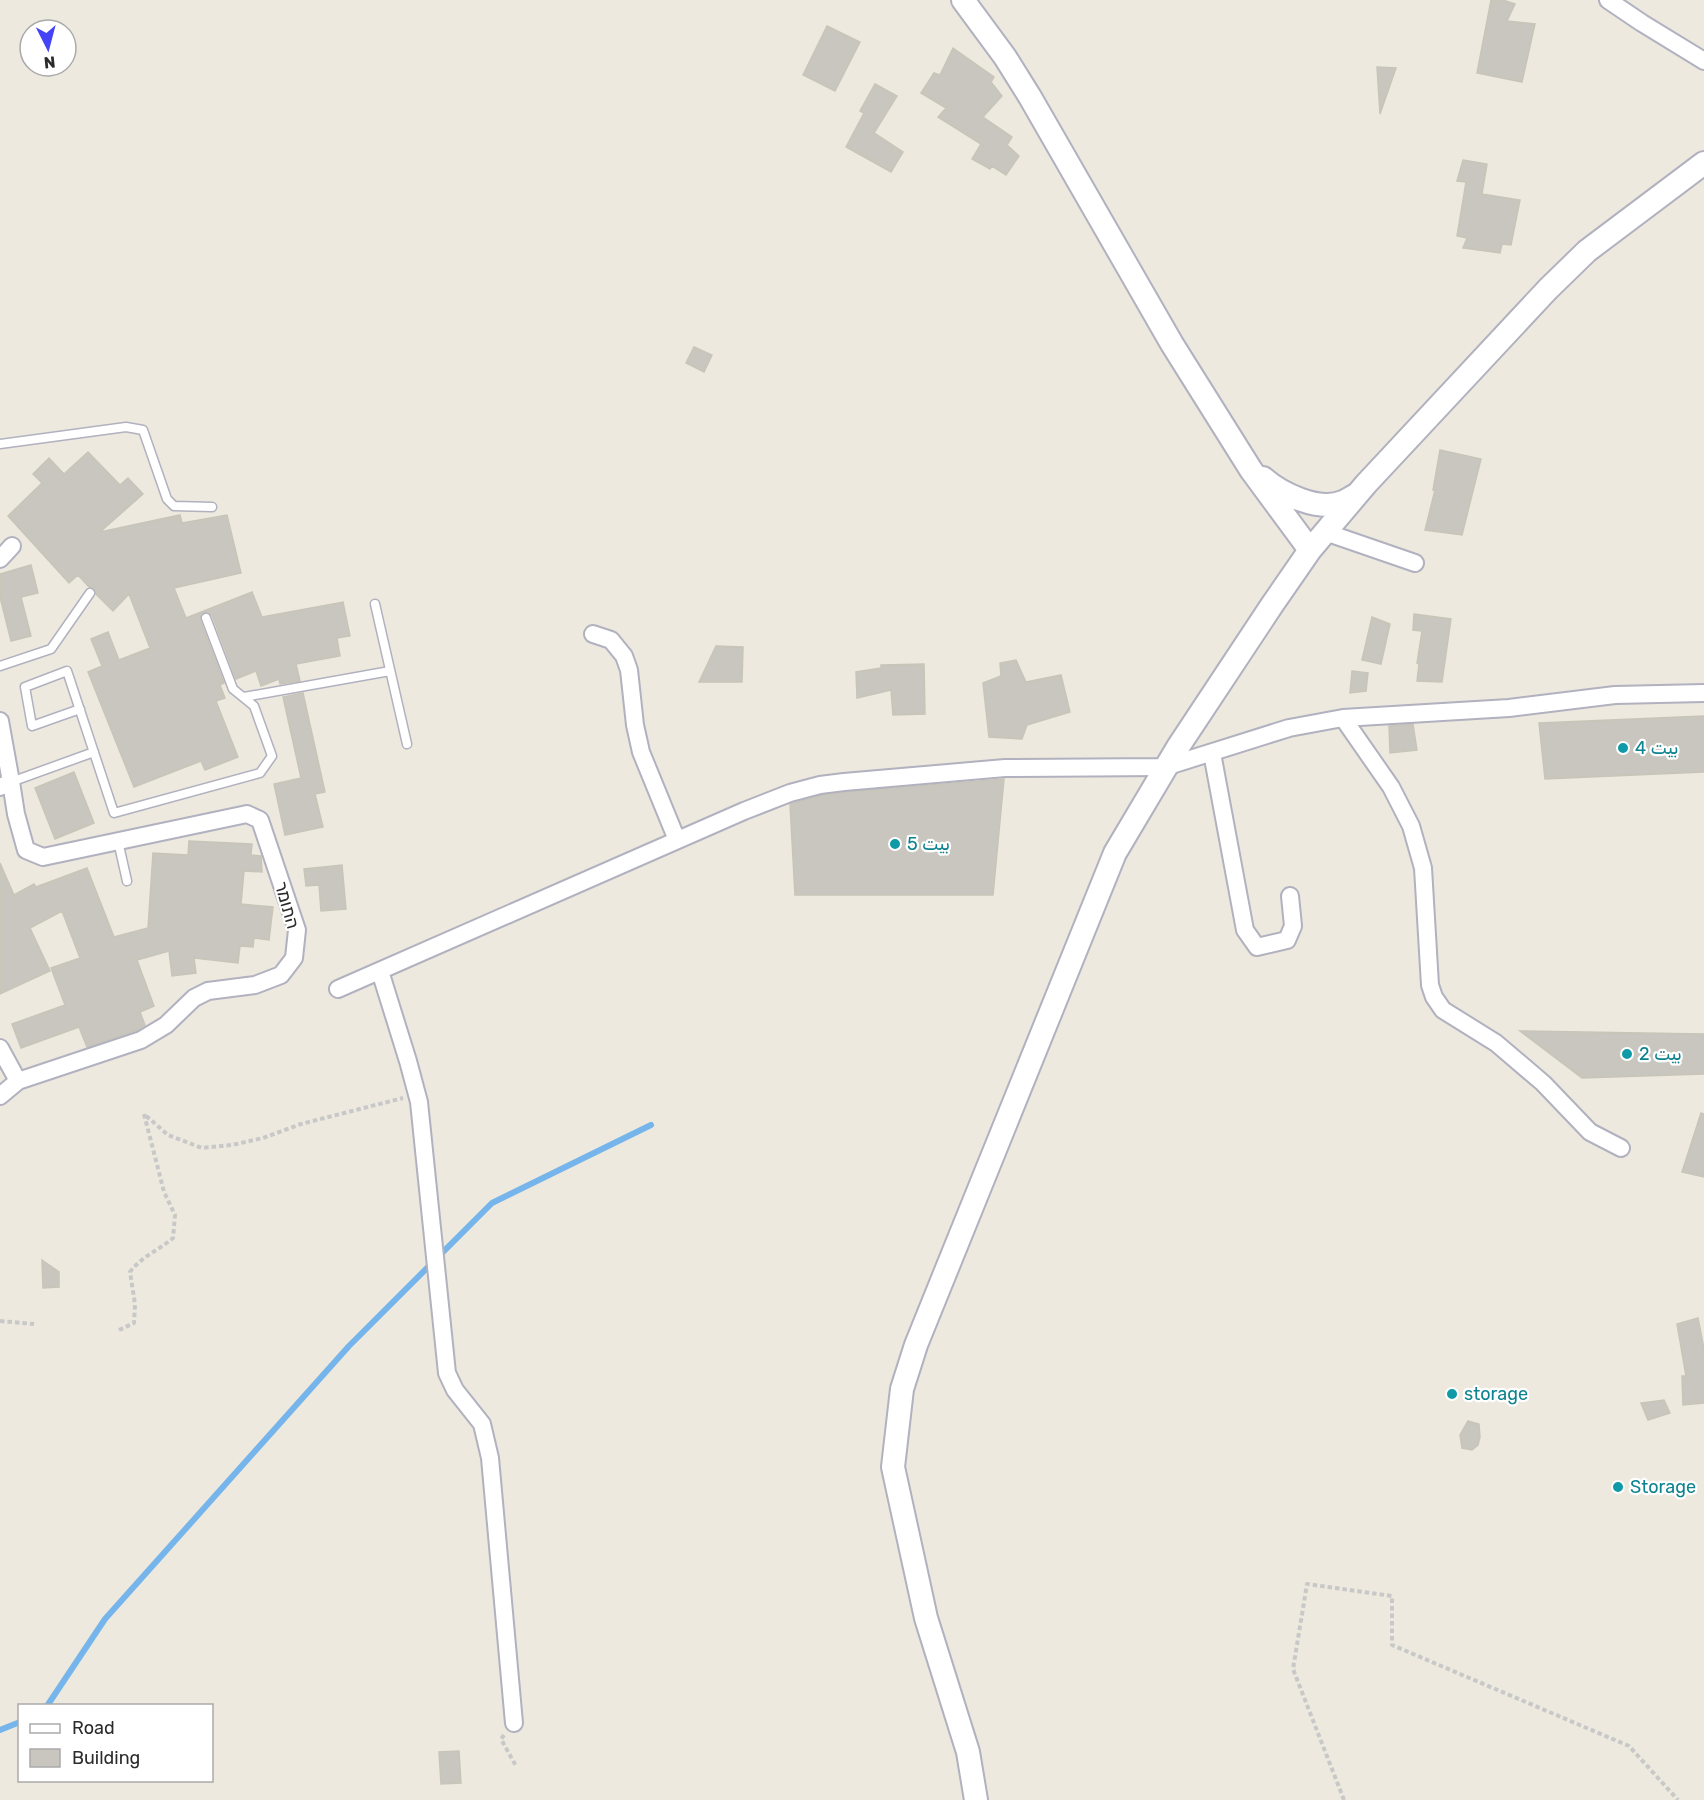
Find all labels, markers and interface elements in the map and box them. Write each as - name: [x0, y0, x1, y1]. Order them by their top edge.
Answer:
- north arrow: [18, 18, 78, 78]
- text: N: [43, 52, 56, 72]
- place label: بيت 4: [1635, 737, 1679, 759]
- marker: بيت 4: [1616, 741, 1630, 755]
- place label: بيت 5: [907, 833, 950, 855]
- marker: بيت 5: [888, 837, 902, 851]
- street label: התומר: [270, 879, 304, 931]
- place label: بيت 2: [1639, 1043, 1682, 1065]
- marker: بيت 2: [1620, 1047, 1634, 1061]
- place label: storage: [1464, 1383, 1528, 1405]
- marker: storage: [1445, 1387, 1459, 1401]
- place label: Storage: [1630, 1476, 1696, 1498]
- marker: Storage: [1611, 1480, 1625, 1494]
- legend: [18, 1704, 213, 1782]
- text: Road: [72, 1717, 115, 1739]
- text: Building: [72, 1747, 140, 1769]

